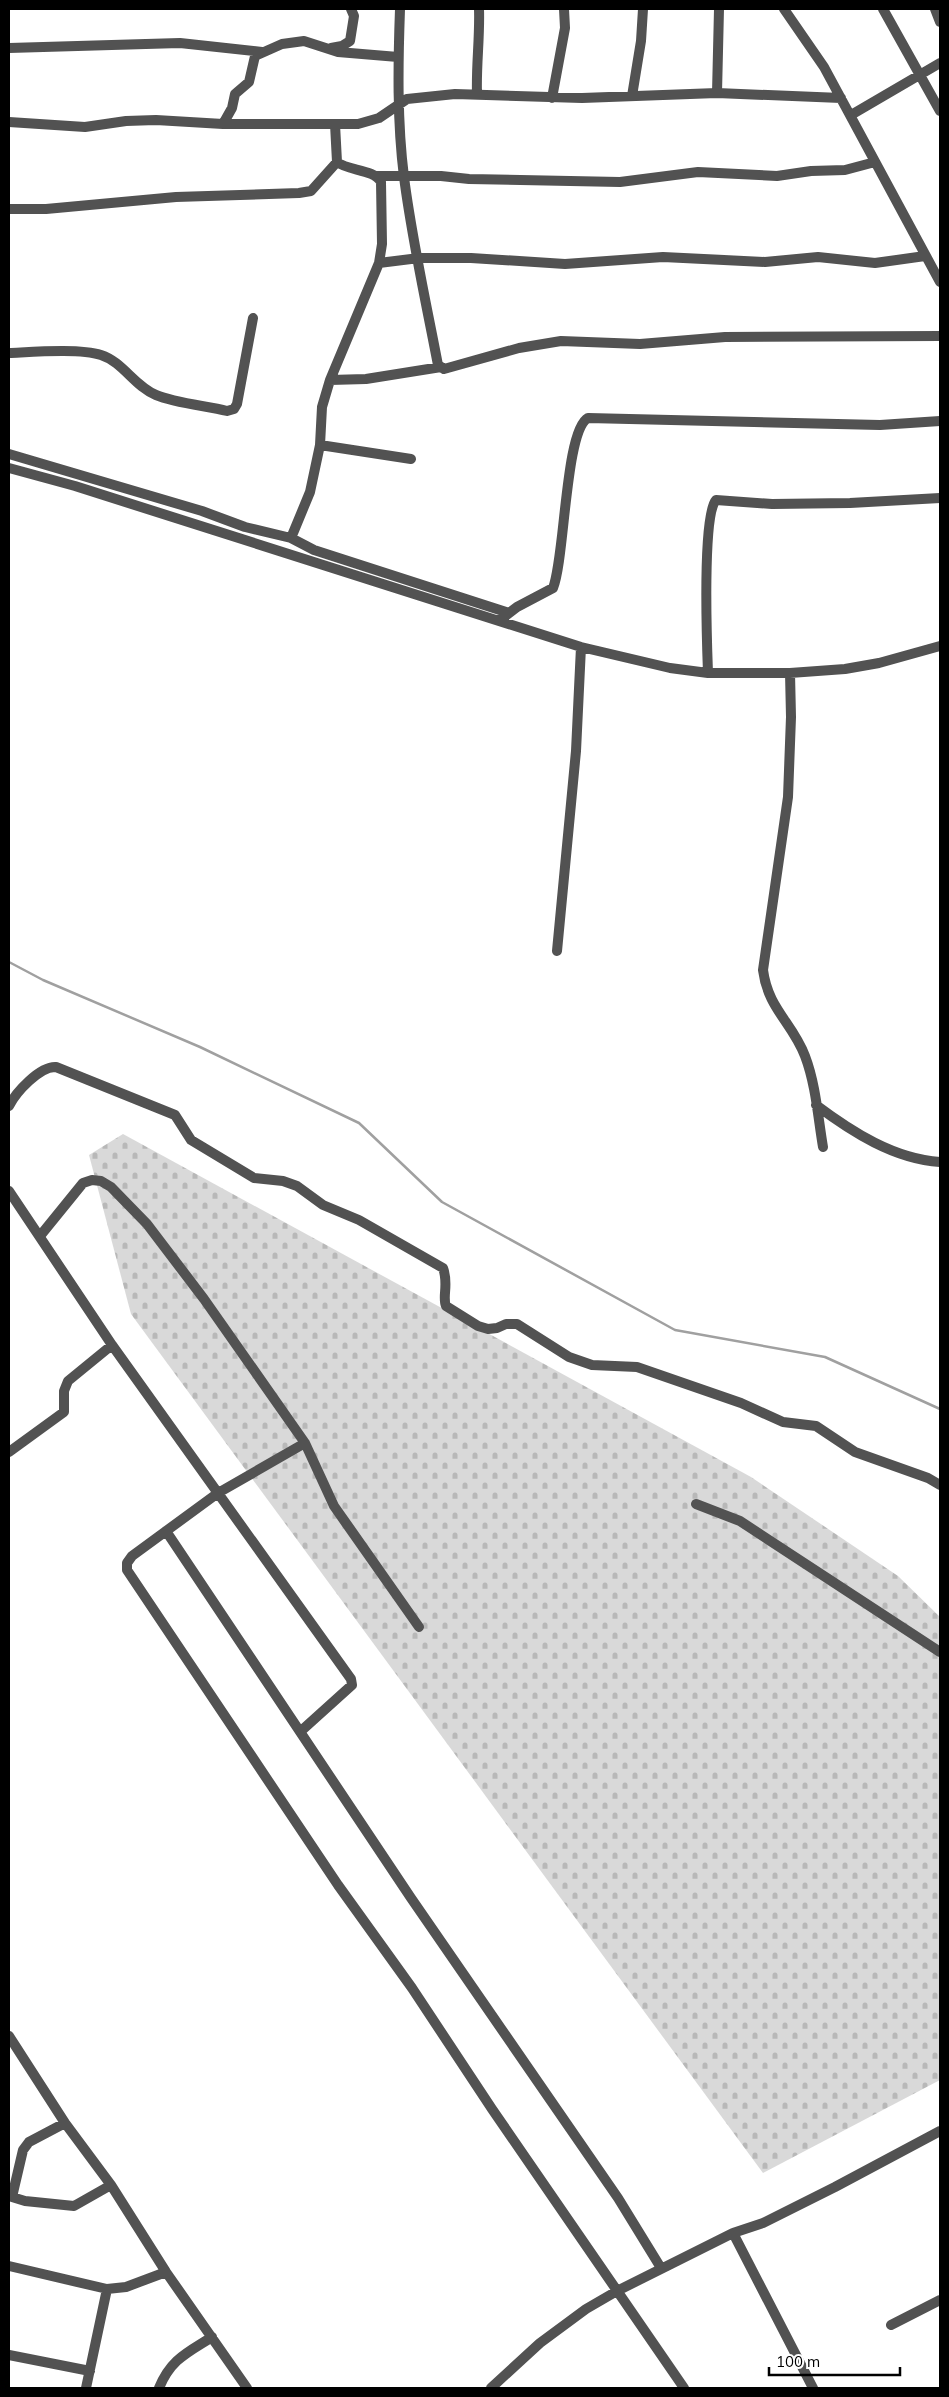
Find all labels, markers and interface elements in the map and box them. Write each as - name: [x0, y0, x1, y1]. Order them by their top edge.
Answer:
- scale bar: [769, 2344, 900, 2376]
- text: 100 m: [776, 2352, 820, 2371]

